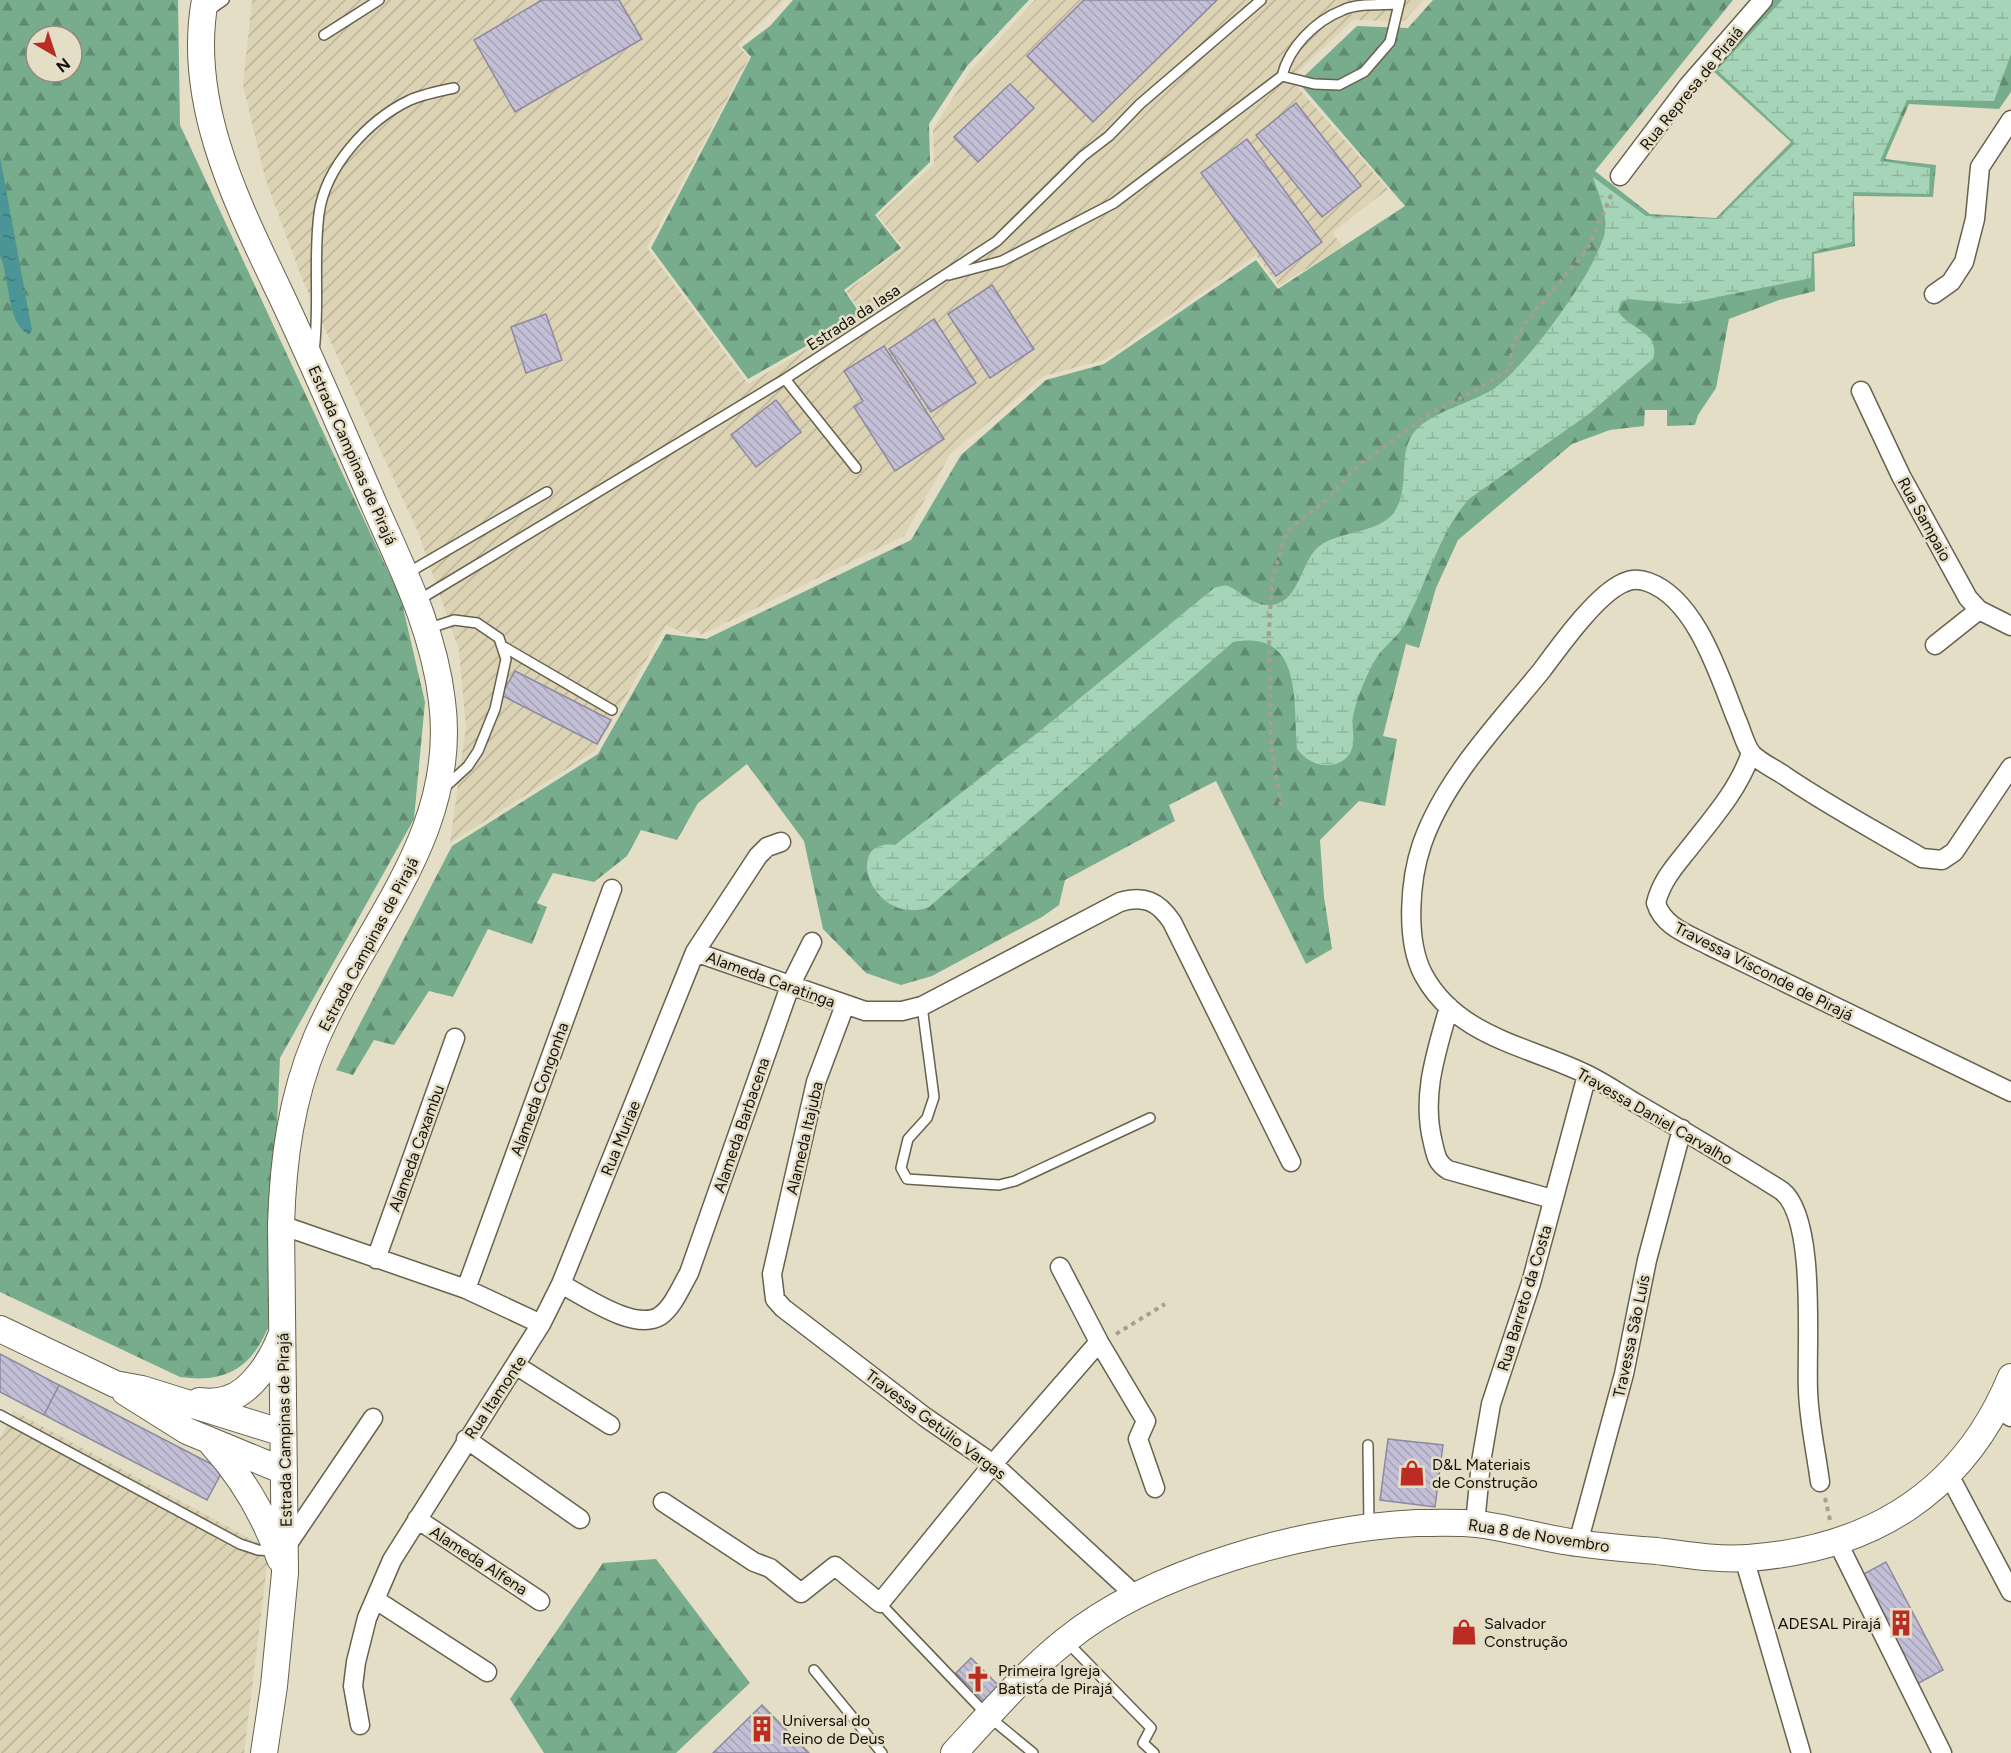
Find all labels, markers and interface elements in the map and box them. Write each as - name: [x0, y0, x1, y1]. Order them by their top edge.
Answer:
- street label: Rua Represa de Piraiá: [1636, 23, 1747, 154]
- north arrow: [24, 24, 84, 84]
- text: N: [52, 54, 74, 77]
- street label: Estrada da Iasa: [803, 280, 904, 355]
- street label: Estrada Campinas de Pirajá: [304, 363, 401, 548]
- street label: Rua Sampaio: [1894, 474, 1955, 565]
- street label: Estrada Campinas de Pirajá: [314, 854, 422, 1034]
- street label: Travessa Visconde de Pirajá: [1671, 918, 1856, 1025]
- street label: Alameda Caratinga: [704, 947, 838, 1012]
- street label: Alameda Congonha: [506, 1020, 572, 1159]
- street label: Alameda Barbacena: [709, 1055, 774, 1195]
- street label: Travessa Daniel Carvalho: [1574, 1064, 1736, 1169]
- street label: Alameda Itajuba: [782, 1080, 827, 1197]
- street label: Alameda Caxambu: [385, 1082, 448, 1214]
- street label: Rua Muriae: [597, 1098, 644, 1179]
- street label: Rua Barreto da Costa: [1493, 1223, 1556, 1373]
- street label: Travessa São Luís: [1609, 1273, 1654, 1399]
- street label: Estrada Campinas de Pirajá: [273, 1333, 296, 1527]
- street label: Rua Itamonte: [461, 1352, 530, 1442]
- street label: Travessa Getúlio Vargas: [862, 1365, 1010, 1483]
- place label: D&L Materiais de Construção: [1432, 1455, 1538, 1492]
- shop icon: D&L Materiais de Construção: [1397, 1458, 1427, 1488]
- street label: Rua 8 de Novembro: [1467, 1515, 1611, 1556]
- street label: Alameda Alfena: [426, 1522, 531, 1599]
- building icon: ADESAL Pirajá: [1886, 1608, 1916, 1638]
- place label: Salvador Construção: [1484, 1614, 1568, 1651]
- place label: ADESAL Pirajá: [1778, 1614, 1881, 1633]
- shop icon: Salvador Construção: [1449, 1617, 1479, 1647]
- place label: Primeira Igreja Batista de Pirajá: [998, 1661, 1112, 1698]
- church icon: Primeira Igreja Batista de Pirajá: [963, 1664, 993, 1694]
- place label: Universal do Reino de Deus: [782, 1711, 885, 1748]
- building icon: Universal do Reino de Deus: [747, 1714, 777, 1744]

